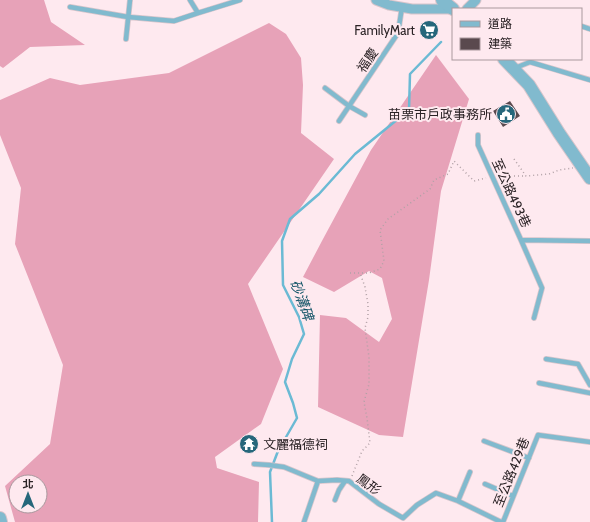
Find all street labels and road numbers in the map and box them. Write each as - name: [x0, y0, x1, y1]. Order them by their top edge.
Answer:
- street label: 福慶: [353, 45, 381, 75]
- street label: 至公路493巷: [489, 156, 535, 230]
- street label: 至公路429巷: [490, 435, 532, 509]
- street label: 鳳形: [354, 470, 384, 498]

